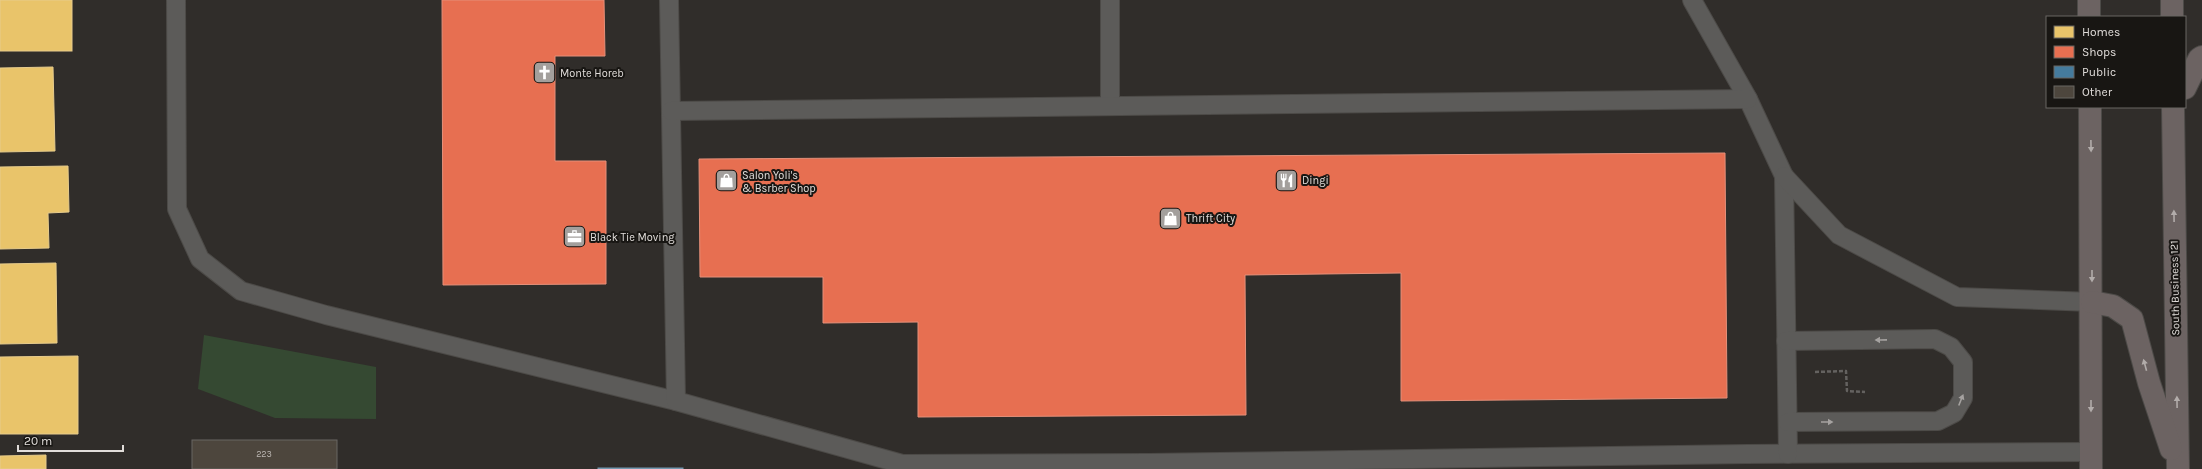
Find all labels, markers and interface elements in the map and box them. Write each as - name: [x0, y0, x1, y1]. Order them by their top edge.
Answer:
- legend: [2046, 16, 2186, 108]
- text: Homes: [2082, 25, 2120, 39]
- text: Shops: [2082, 45, 2116, 59]
- church icon: Monte Horeb: [531, 60, 557, 86]
- text: Public: [2082, 65, 2116, 79]
- place label: Monte Horeb: [560, 67, 624, 80]
- text: Other: [2082, 85, 2113, 99]
- one-way arrow: [2088, 140, 2094, 153]
- restaurant icon: Dingi: [1274, 167, 1300, 193]
- shop icon: Salon Yoli's & Bsrber Shop: [713, 168, 739, 194]
- place label: Salon Yoli's & Bsrber Shop: [742, 169, 816, 195]
- place label: Dingi: [1302, 174, 1329, 187]
- shop icon: Thrift City: [1157, 205, 1183, 231]
- one-way arrow: [2171, 209, 2177, 222]
- place label: Thrift City: [1186, 212, 1235, 225]
- office icon: Black Tie Moving: [562, 224, 588, 250]
- place label: Black Tie Moving: [590, 231, 675, 244]
- street label: South Business 121: [2168, 240, 2182, 336]
- one-way arrow: [2089, 270, 2095, 283]
- one-way arrow: [1874, 337, 1887, 343]
- one-way arrow: [2142, 359, 2148, 371]
- one-way arrow: [1958, 394, 1964, 406]
- one-way arrow: [2174, 395, 2180, 408]
- one-way arrow: [2088, 400, 2094, 413]
- one-way arrow: [1821, 419, 1834, 425]
- scale bar: [18, 427, 123, 453]
- text: 20 m: [24, 434, 52, 448]
- house number: 223: [256, 449, 272, 459]

